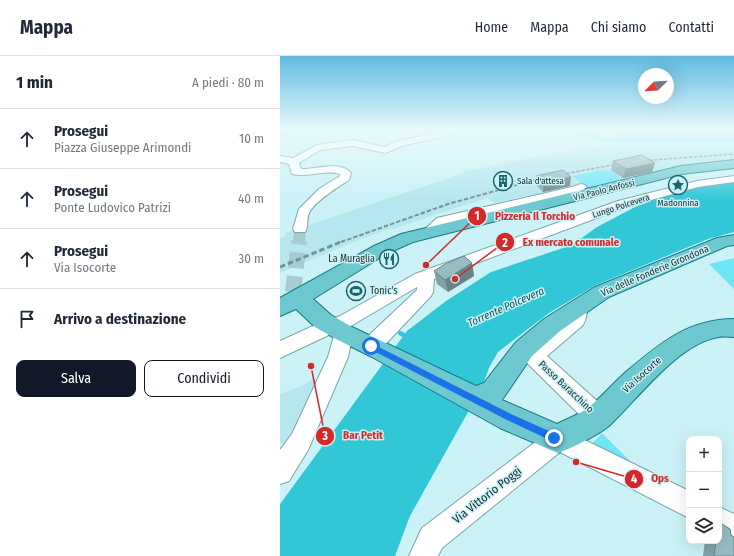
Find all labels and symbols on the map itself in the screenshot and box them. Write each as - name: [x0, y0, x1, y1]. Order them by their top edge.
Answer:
- north arrow: [638, 68, 674, 104]
- building icon: Sala d'attesa: [492, 170, 514, 192]
- place icon: Madonnina: [667, 174, 689, 196]
- place label: Sala d'attesa: [517, 176, 565, 186]
- street label: Via Paolo Anfossi: [572, 178, 636, 202]
- street label: Lungo Polcevera: [591, 192, 651, 220]
- place label: Madonnina: [657, 198, 699, 208]
- callout: Pizzeria Il Torchio: [467, 204, 583, 227]
- text: 1: [474, 209, 480, 223]
- text: Pizzeria Il Torchio: [495, 210, 575, 223]
- callout: Ex mercato comunale: [495, 231, 627, 254]
- text: 2: [501, 236, 508, 250]
- text: Ex mercato comunale: [523, 236, 620, 249]
- street label: Via delle Fonderie Grondona: [599, 243, 711, 299]
- restaurant icon: La Muraglia: [378, 248, 400, 270]
- place label: La Muraglia: [328, 253, 375, 265]
- sports icon: Tonic's: [345, 280, 367, 302]
- water label: Torrente Polcevera: [466, 284, 547, 330]
- place label: Tonic's: [370, 285, 398, 297]
- route start: [362, 337, 380, 355]
- street label: Via Isocorte: [620, 354, 664, 395]
- street label: Passo Baracchino: [536, 358, 596, 416]
- callout: Bar Petit: [315, 424, 391, 447]
- text: 3: [321, 429, 328, 443]
- text: Bar Petit: [343, 429, 383, 442]
- route end: [545, 429, 563, 447]
- street label: Via Vittorio Poggi: [450, 464, 524, 526]
- callout: Ops: [624, 467, 677, 490]
- text: 4: [631, 472, 637, 486]
- text: Ops: [651, 472, 669, 485]

